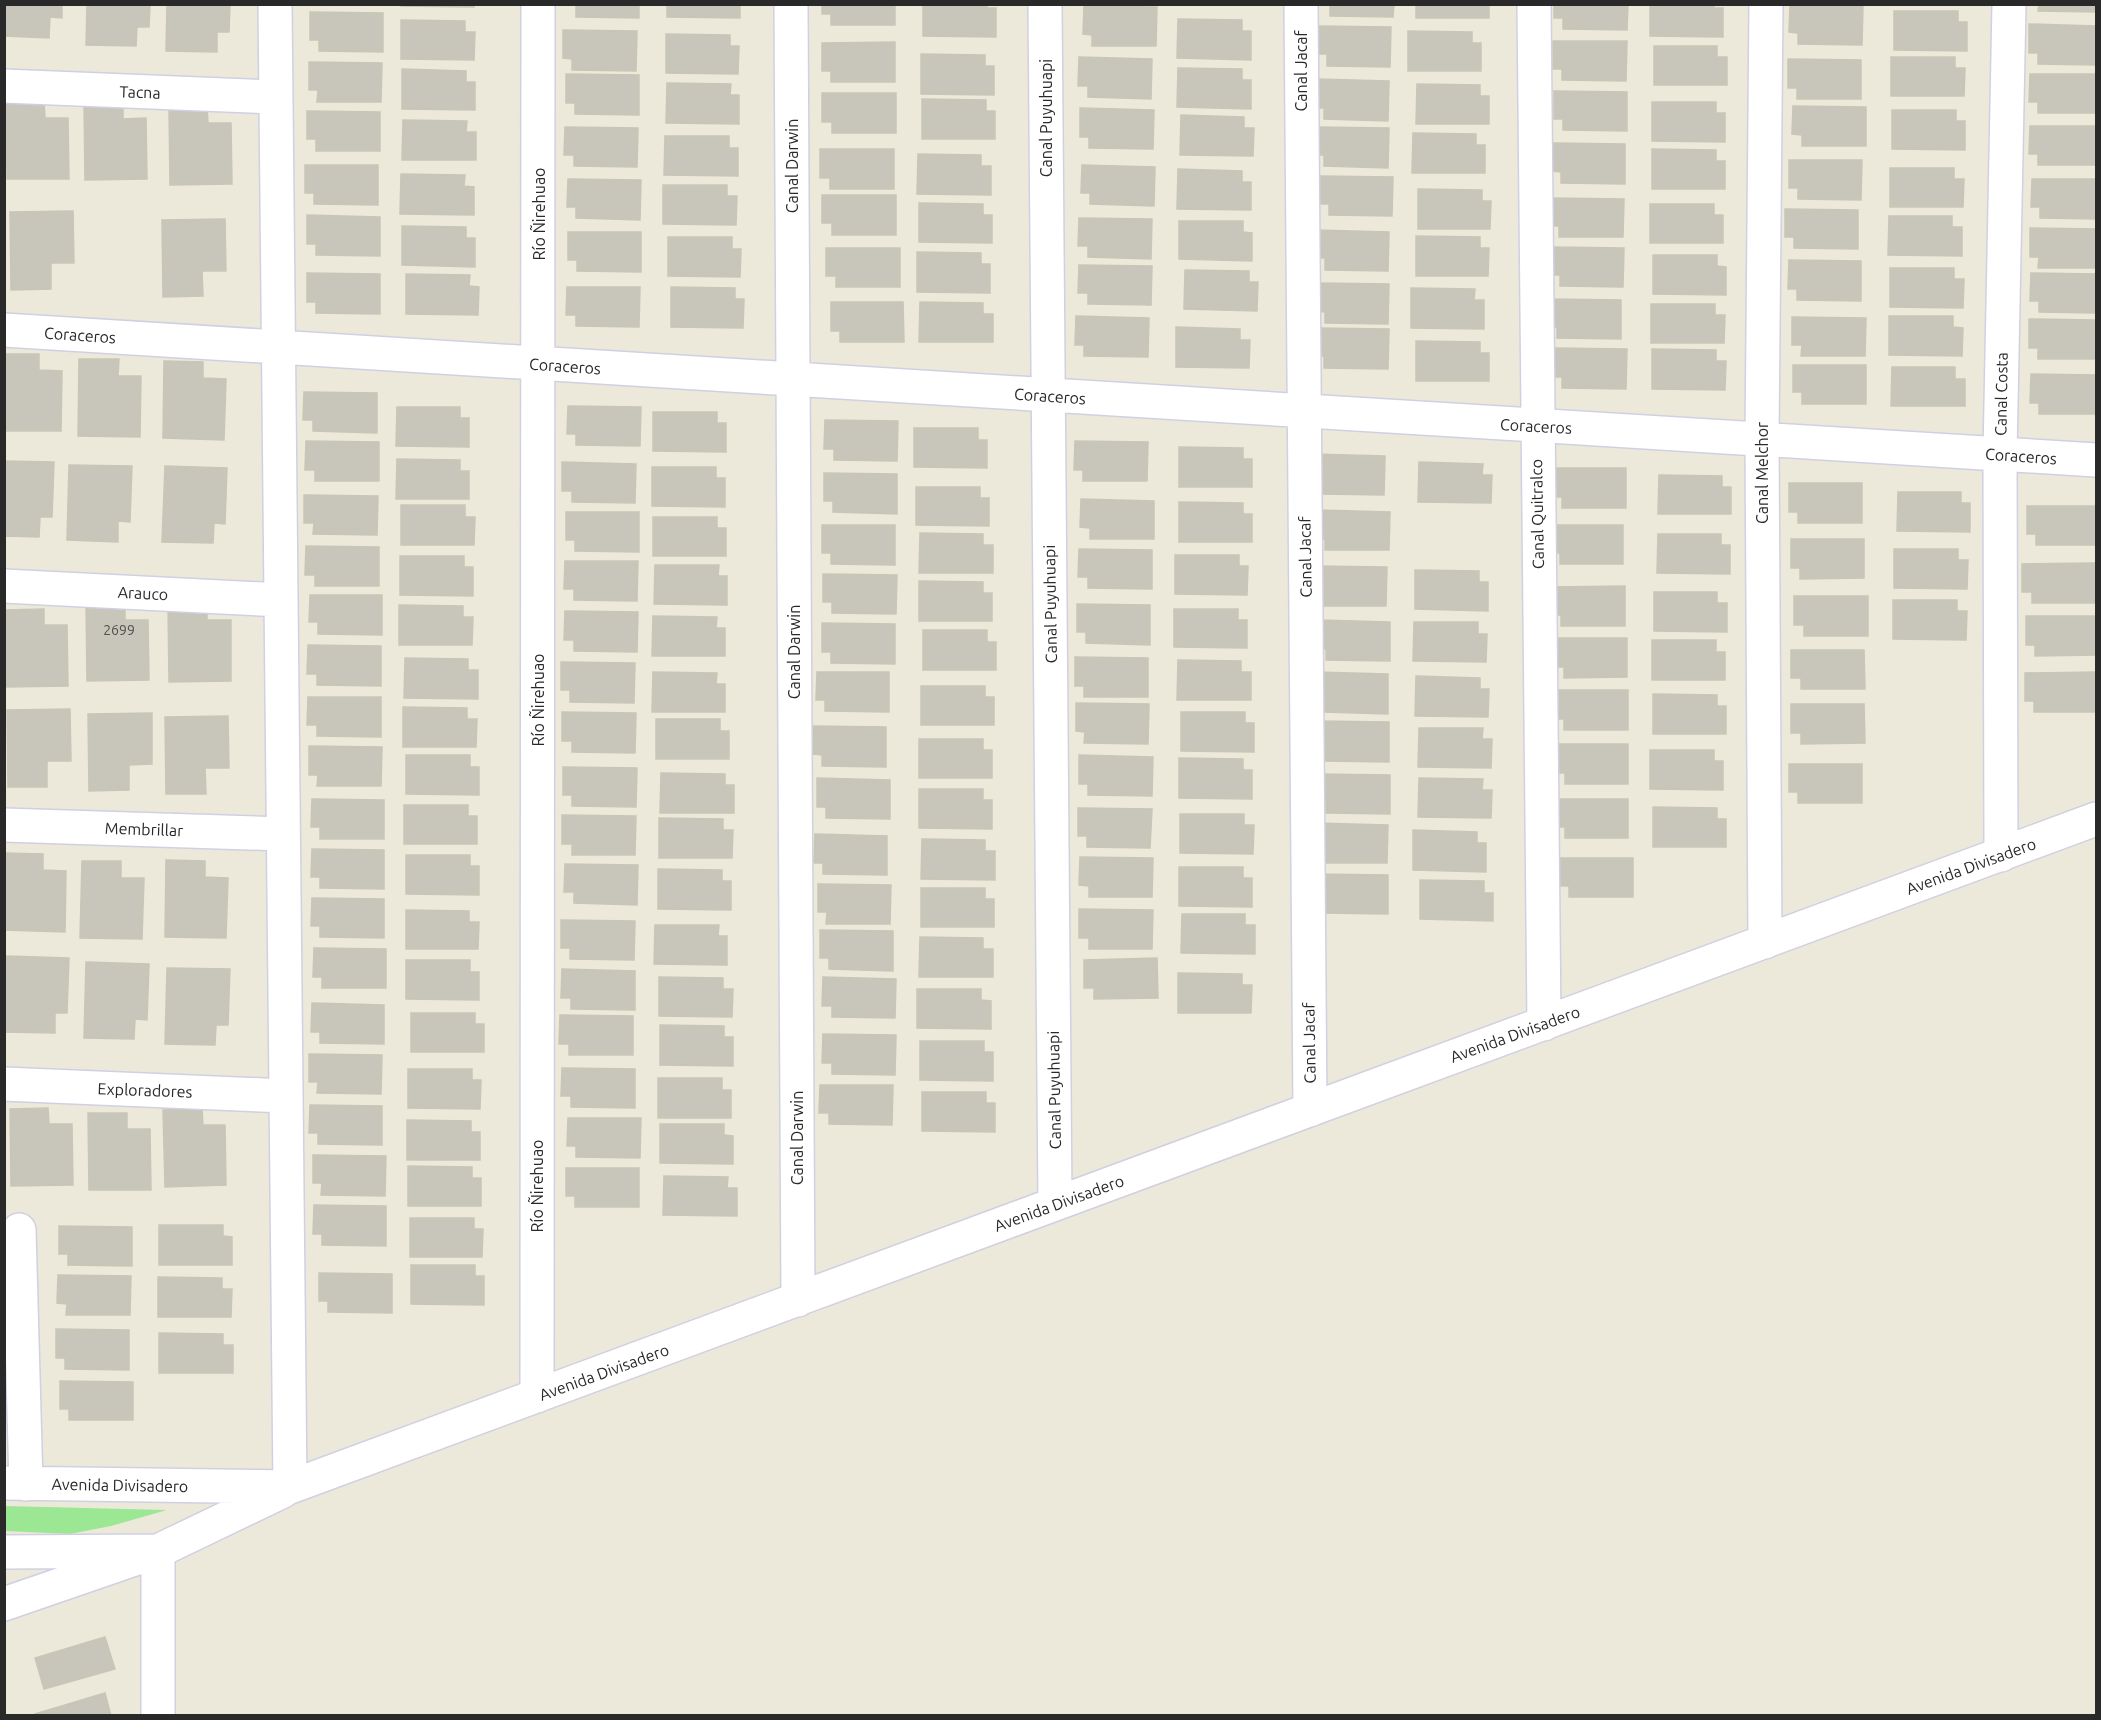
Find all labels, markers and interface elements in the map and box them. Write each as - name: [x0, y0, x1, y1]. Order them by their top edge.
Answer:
- street label: Canal Jacaf: [1292, 30, 1310, 112]
- street label: Canal Puyuhuapi: [1037, 59, 1055, 177]
- street label: Tacna: [119, 82, 161, 102]
- street label: Canal Darwin: [783, 119, 801, 213]
- street label: Río Ñirehuao: [529, 168, 548, 260]
- street label: Coraceros: [43, 324, 117, 346]
- street label: Canal Costa: [1991, 352, 2011, 436]
- street label: Coraceros: [528, 355, 602, 377]
- street label: Coraceros: [1013, 385, 1087, 407]
- street label: Coraceros: [1500, 415, 1572, 437]
- street label: Canal Melchor: [1753, 422, 1771, 524]
- street label: Coraceros: [1984, 445, 2058, 467]
- street label: Canal Quitralco: [1527, 459, 1547, 569]
- street label: Canal Jacaf: [1295, 515, 1315, 598]
- street label: Canal Puyuhuapi: [1040, 545, 1060, 663]
- street label: Arauco: [117, 583, 169, 603]
- street label: Canal Darwin: [785, 605, 803, 699]
- house number: 2699: [103, 622, 135, 638]
- street label: Río Ñirehuao: [528, 654, 547, 746]
- street label: Membrillar: [104, 819, 184, 839]
- street label: Avenida Divisadero: [1904, 834, 2038, 898]
- street label: Canal Jacaf: [1299, 1001, 1319, 1084]
- street label: Avenida Divisadero: [1448, 1002, 1582, 1066]
- street label: Canal Puyuhuapi: [1044, 1031, 1064, 1149]
- street label: Exploradores: [97, 1079, 193, 1101]
- street label: Canal Darwin: [788, 1091, 806, 1185]
- street label: Río Ñirehuao: [527, 1140, 546, 1232]
- street label: Avenida Divisadero: [992, 1171, 1126, 1235]
- street label: Avenida Divisadero: [537, 1340, 671, 1404]
- street label: Avenida Divisadero: [52, 1475, 188, 1495]

